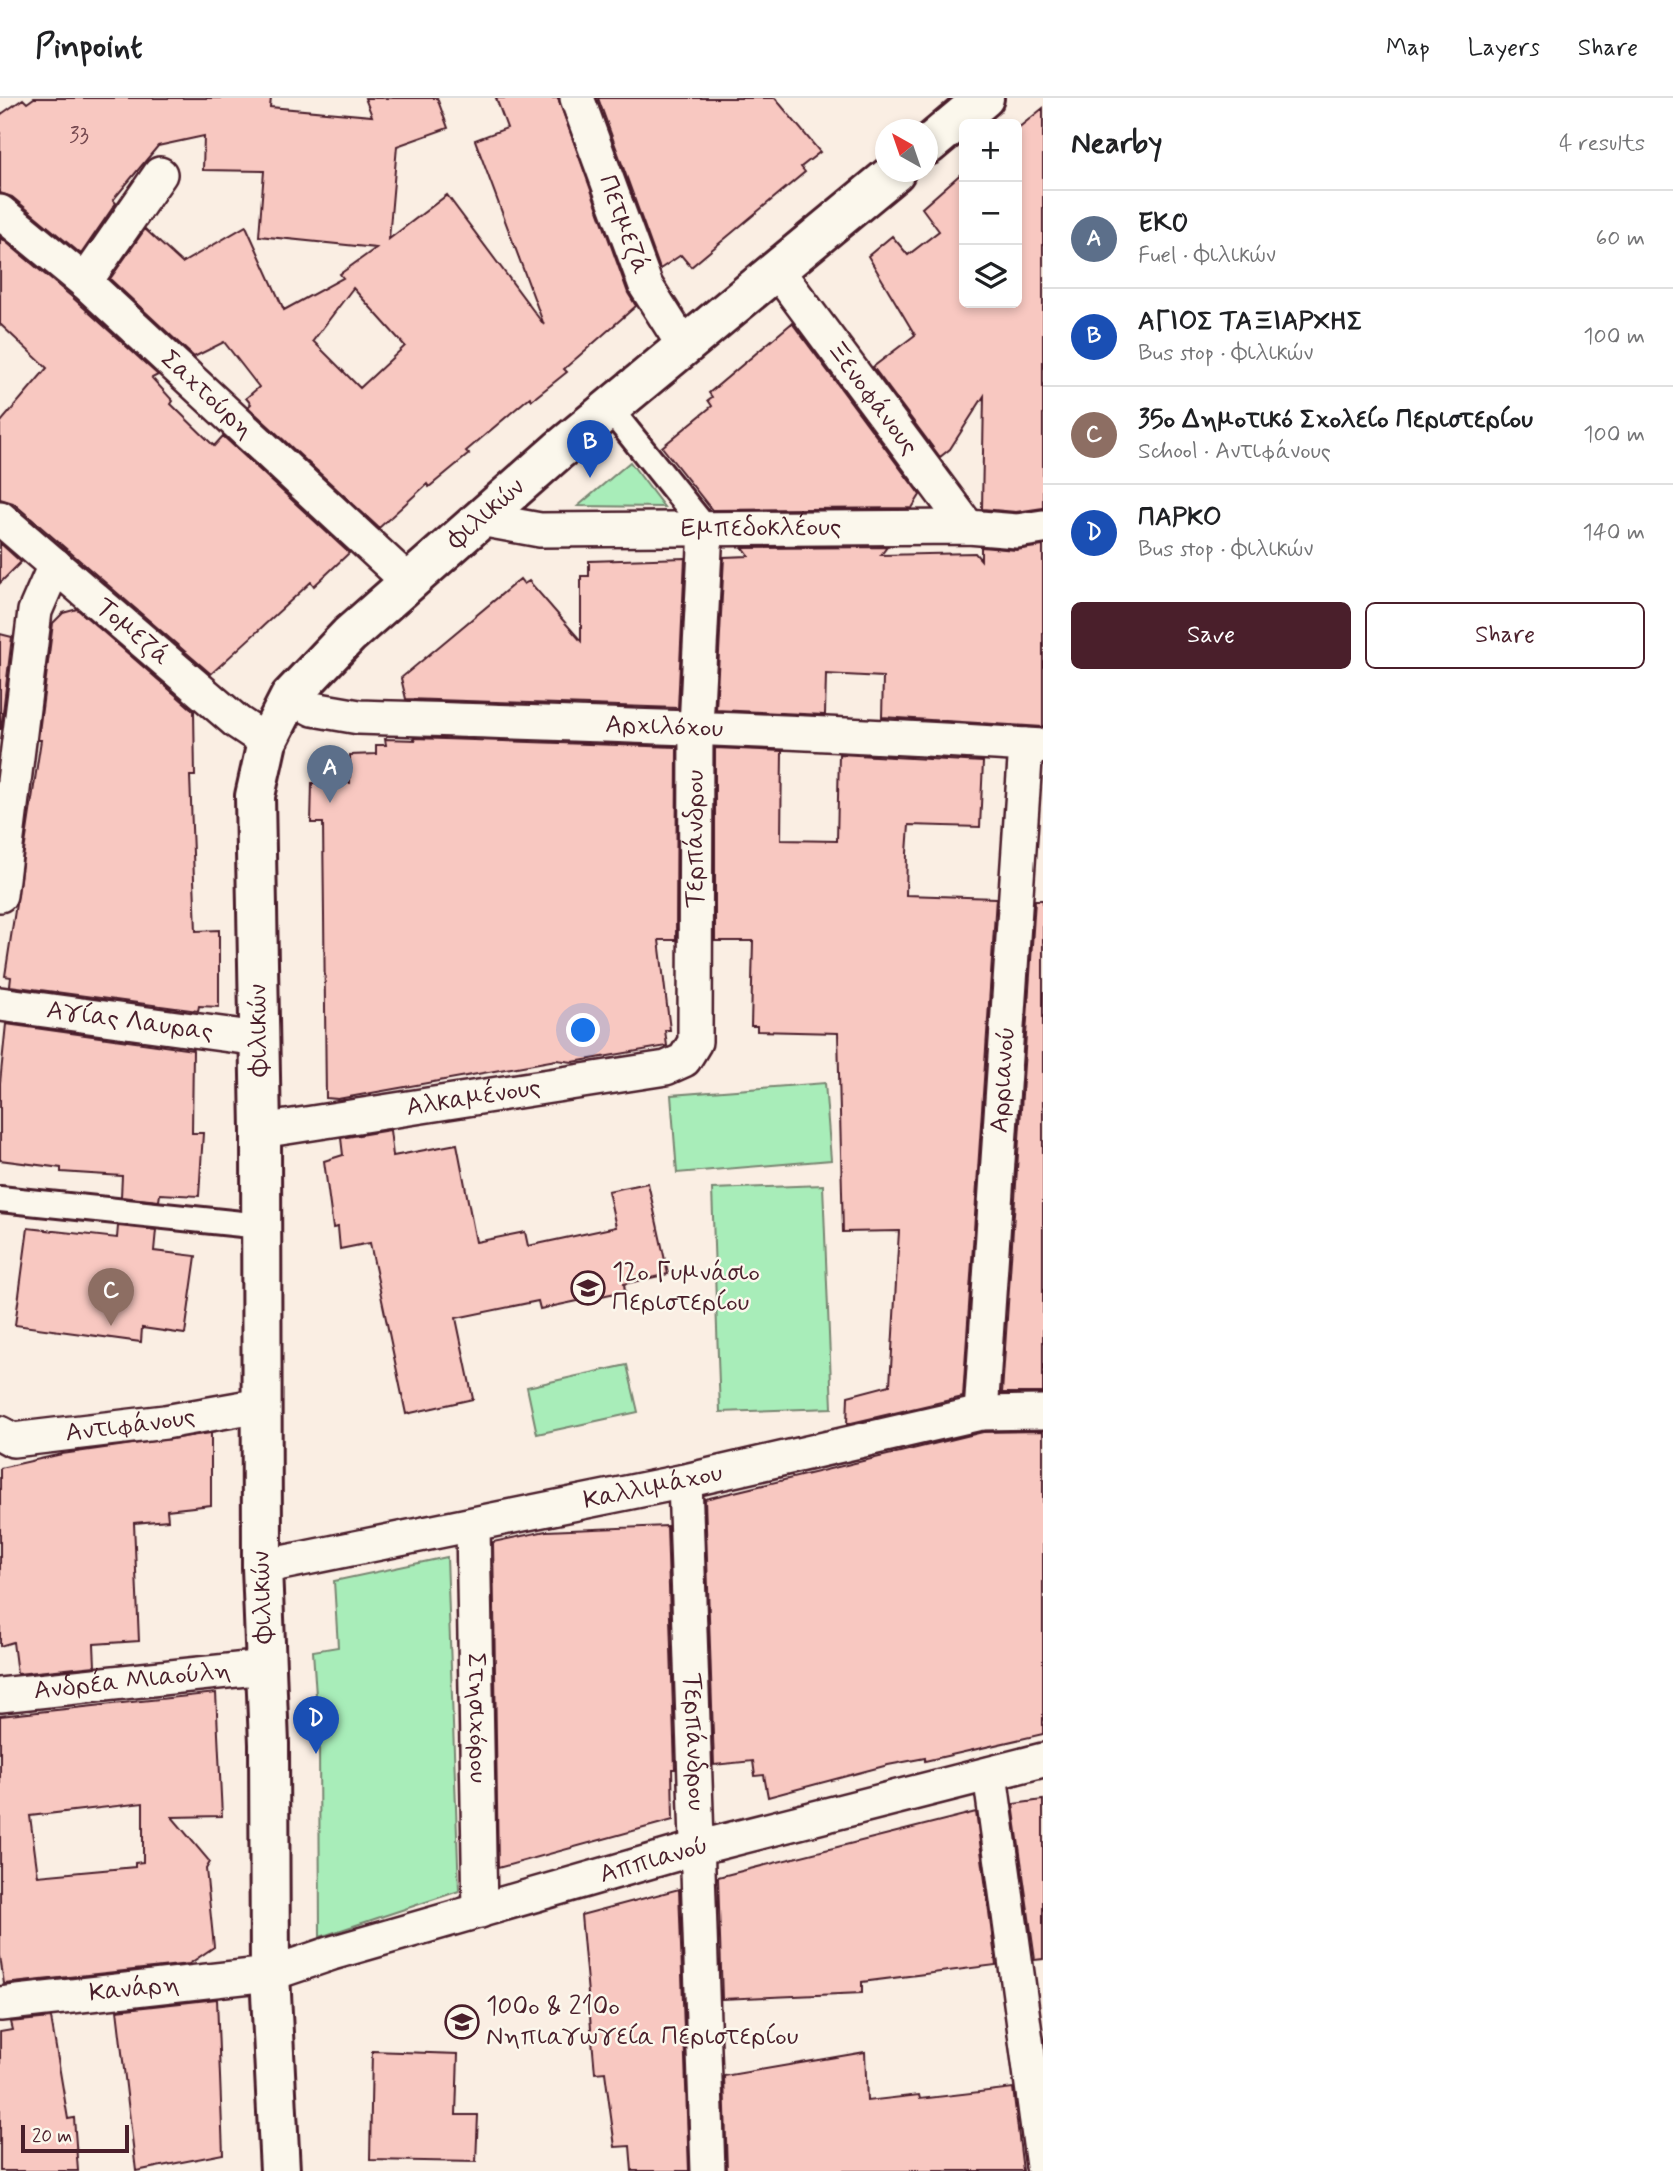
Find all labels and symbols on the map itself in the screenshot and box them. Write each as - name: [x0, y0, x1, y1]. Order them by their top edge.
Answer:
- north arrow: [875, 119, 938, 182]
- house number: 33: [69, 121, 89, 151]
- street label: Πετμεζά: [590, 170, 657, 279]
- street label: Ξενοφάνους: [818, 334, 926, 462]
- street label: Σαχτούρη: [153, 343, 261, 447]
- pin: B: [567, 420, 613, 478]
- street label: Φιλικών: [440, 471, 532, 558]
- street label: Εμπεδοκλέους: [681, 511, 841, 546]
- street label: Τομεζά: [88, 591, 177, 674]
- street label: Αρχιλόχου: [605, 708, 724, 746]
- pin: A: [307, 745, 353, 803]
- street label: Τερπάνδρου: [678, 770, 713, 908]
- street label: Φιλικών: [241, 984, 277, 1077]
- street label: Αγίας Λαυρας: [44, 993, 215, 1050]
- your location: [566, 1013, 600, 1047]
- street label: Αρριανού: [983, 1025, 1024, 1134]
- street label: Αλκαμένους: [404, 1071, 543, 1125]
- place label: 12ο Γυμνάσιο Περιστερίου: [612, 1256, 760, 1320]
- pin: C: [88, 1268, 134, 1326]
- school or university icon: 12ο Γυμνάσιο Περιστερίου: [569, 1269, 607, 1307]
- street label: Αντιφάνους: [63, 1400, 198, 1451]
- street label: Καλλιμάχου: [580, 1456, 726, 1518]
- street label: Φιλικών: [244, 1550, 282, 1645]
- street label: Στησιχόρου: [458, 1652, 495, 1784]
- street label: Ανδρέα Μιαούλη: [32, 1654, 233, 1708]
- street label: Τερπάνδρου: [674, 1672, 713, 1811]
- pin: D: [293, 1696, 339, 1754]
- street label: Αππιανού: [596, 1829, 712, 1892]
- street label: Κανάρη: [87, 1967, 181, 2011]
- place label: 100ο & 210ο Νηπιαγωγεία Περιστερίου: [486, 1990, 798, 2054]
- school or university icon: 100ο & 210ο Νηπιαγωγεία Περιστερίου: [443, 2003, 481, 2041]
- scale bar: [21, 2122, 130, 2154]

